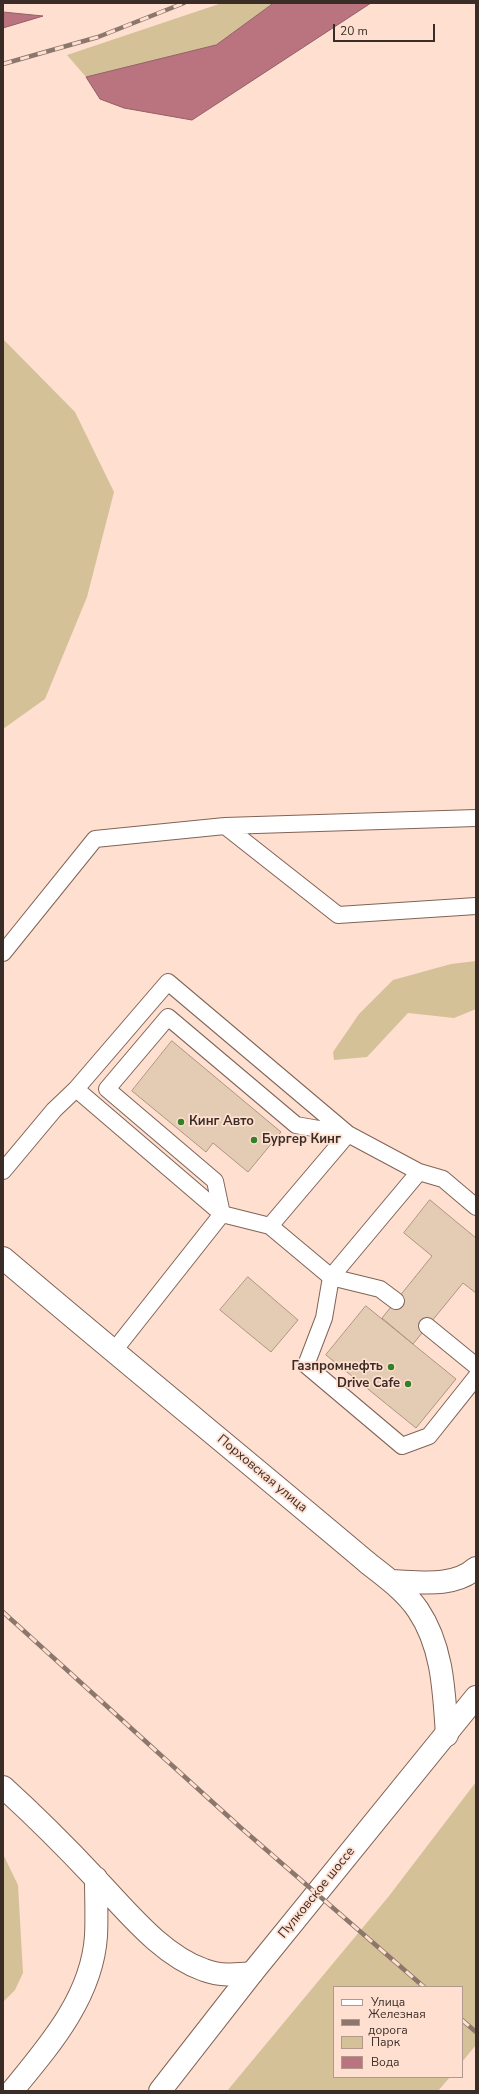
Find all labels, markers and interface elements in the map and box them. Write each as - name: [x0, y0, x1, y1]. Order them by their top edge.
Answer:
- scale bar: [335, 16, 437, 42]
- text: 20 m: [340, 23, 368, 39]
- place label: Кинг Авто: [189, 1114, 254, 1130]
- marker: Кинг Авто: [176, 1117, 186, 1127]
- place label: Бургер Кинг: [262, 1132, 341, 1148]
- marker: Бургер Кинг: [249, 1135, 259, 1145]
- place label: Газпромнефть: [291, 1359, 383, 1375]
- marker: Газпромнефть: [386, 1362, 396, 1372]
- place label: Drive Cafe: [337, 1376, 400, 1392]
- marker: Drive Cafe: [403, 1379, 413, 1389]
- street label: Порховская улица: [214, 1432, 310, 1516]
- street label: Пулковское шоссе: [275, 1844, 359, 1942]
- legend: [333, 1986, 463, 2078]
- text: Улица: [371, 1994, 405, 2010]
- text: Железная дорога: [368, 2006, 426, 2038]
- text: Парк: [371, 2034, 400, 2050]
- text: Вода: [371, 2054, 399, 2070]

